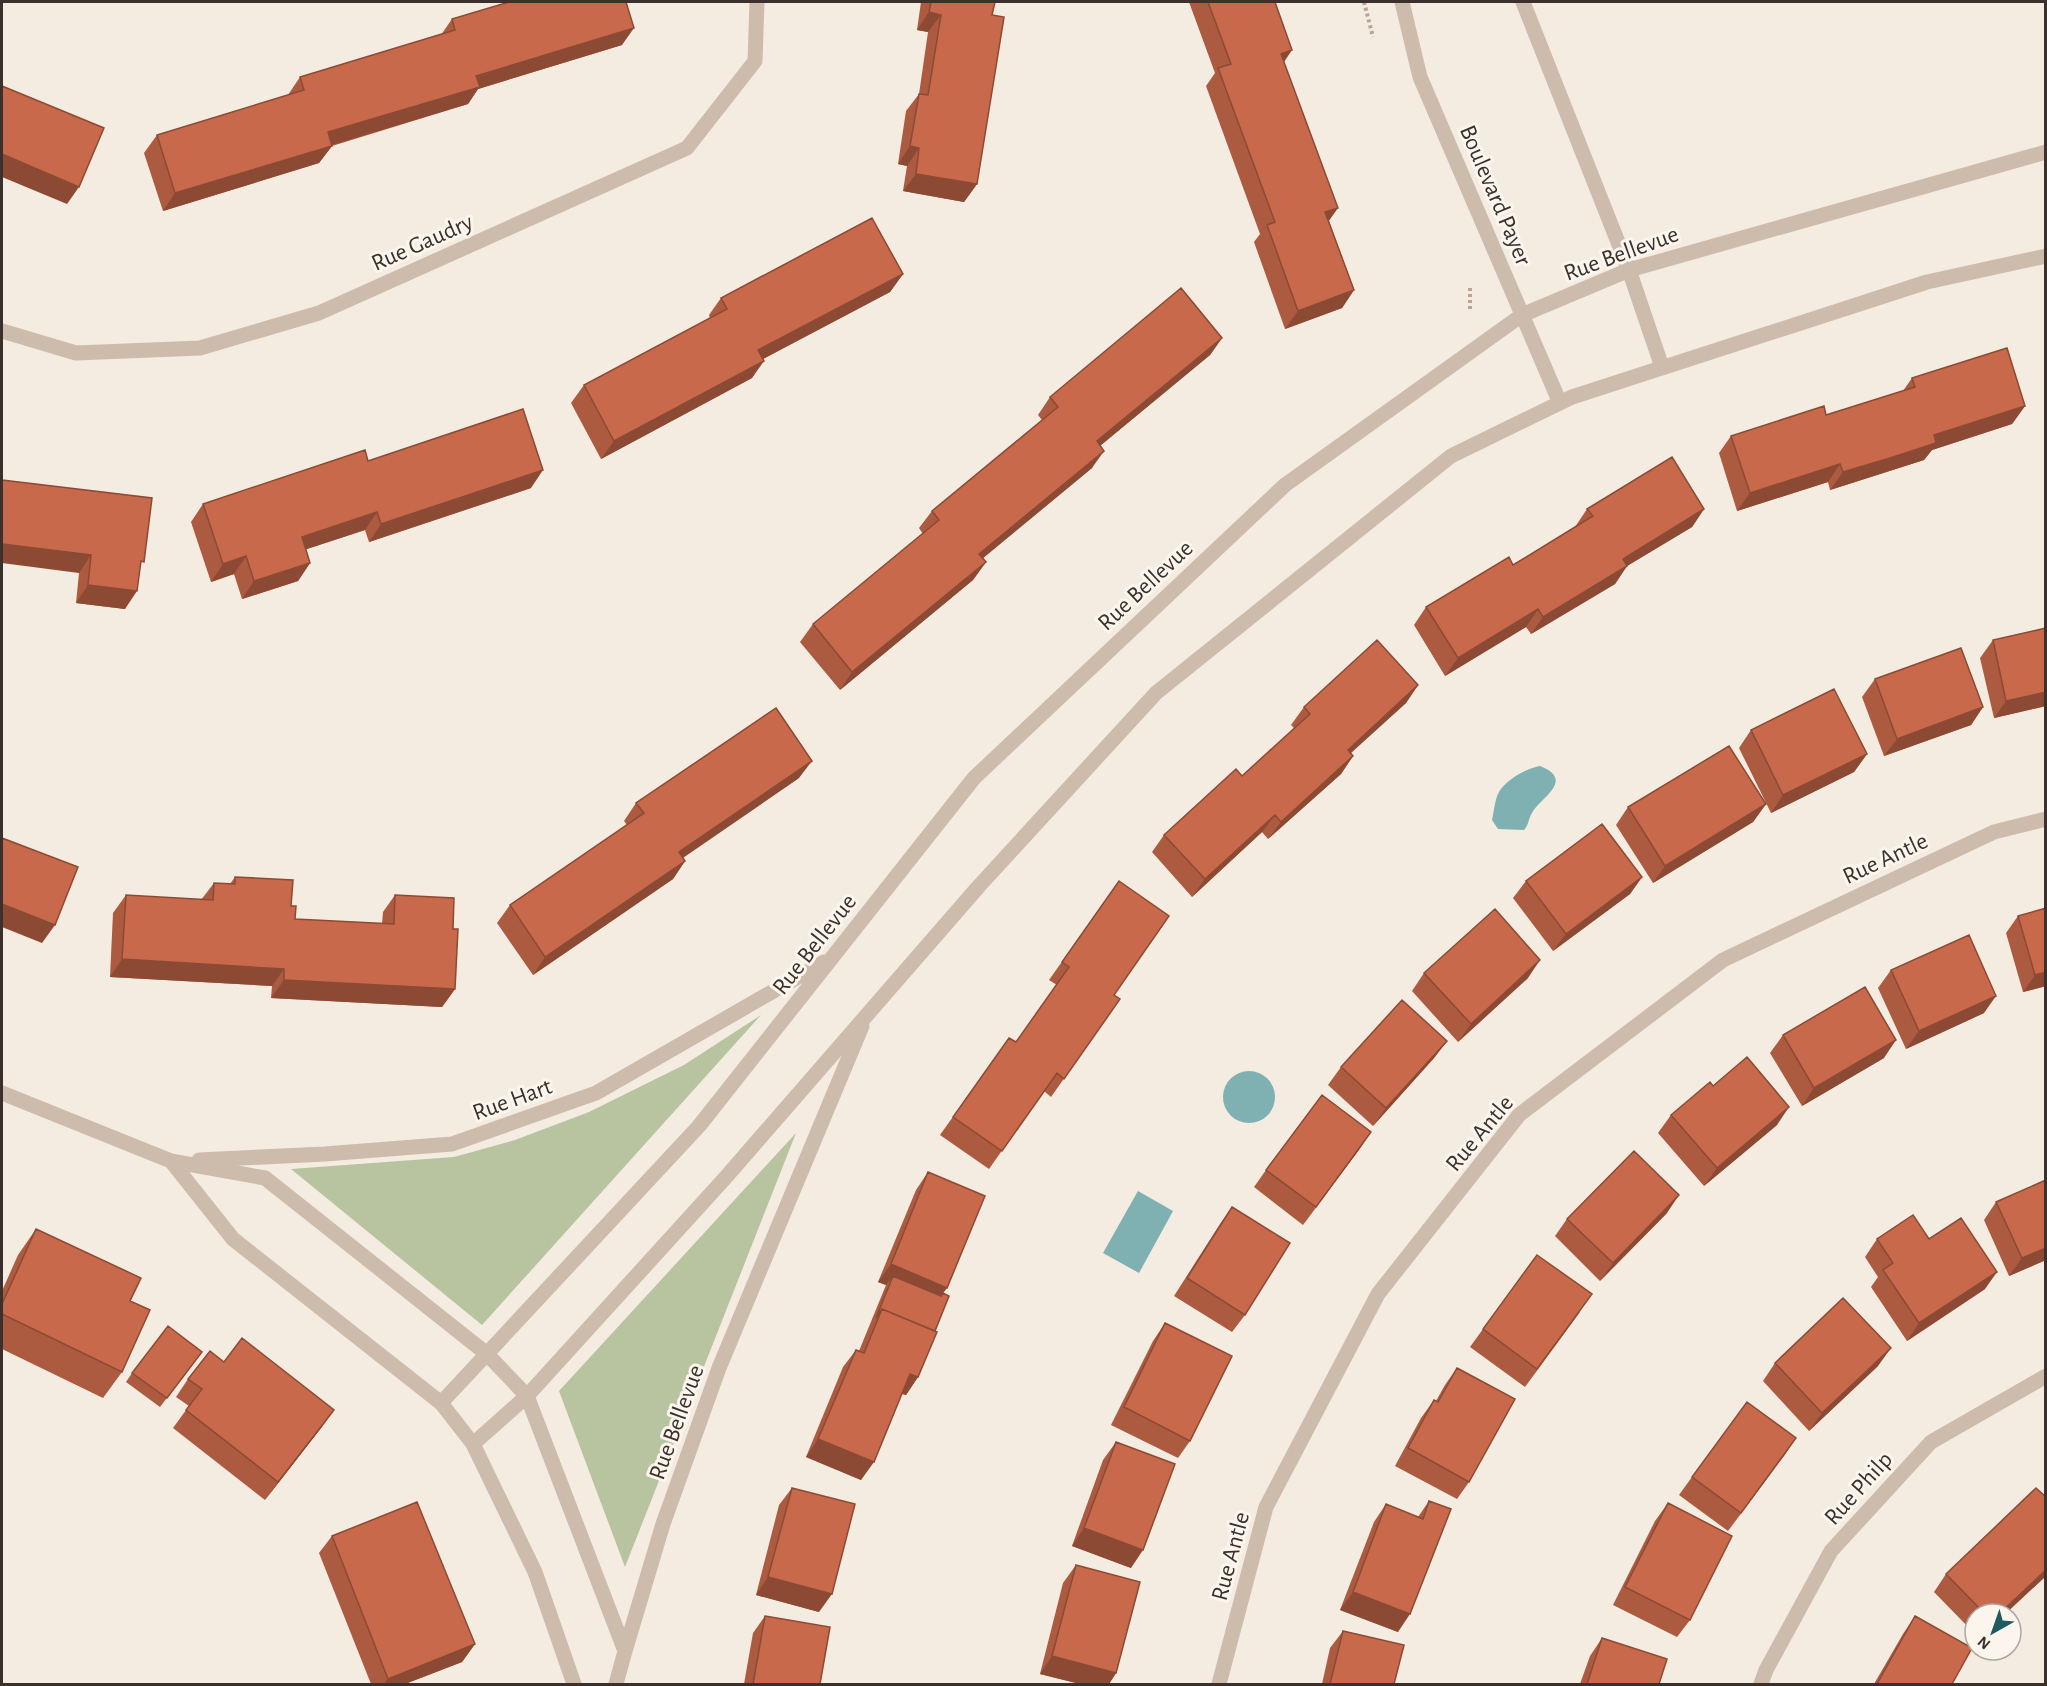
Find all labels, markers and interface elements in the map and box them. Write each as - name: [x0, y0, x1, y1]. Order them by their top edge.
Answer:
- street label: Boulevard Payer: [1455, 122, 1535, 269]
- street label: Rue Gaudry: [368, 210, 477, 276]
- street label: Rue Bellevue: [1561, 222, 1682, 286]
- street label: Rue Bellevue: [1094, 536, 1198, 635]
- street label: Rue Antle: [1839, 829, 1932, 889]
- street label: Rue Bellevue: [768, 890, 861, 999]
- street label: Rue Hart: [470, 1074, 555, 1125]
- street label: Rue Antle: [1441, 1091, 1518, 1176]
- street label: Rue Bellevue: [645, 1362, 709, 1483]
- street label: Rue Philp: [1820, 1448, 1897, 1530]
- street label: Rue Antle: [1208, 1509, 1254, 1603]
- north arrow: [1963, 1602, 2023, 1662]
- text: N: [1975, 1633, 1993, 1652]

